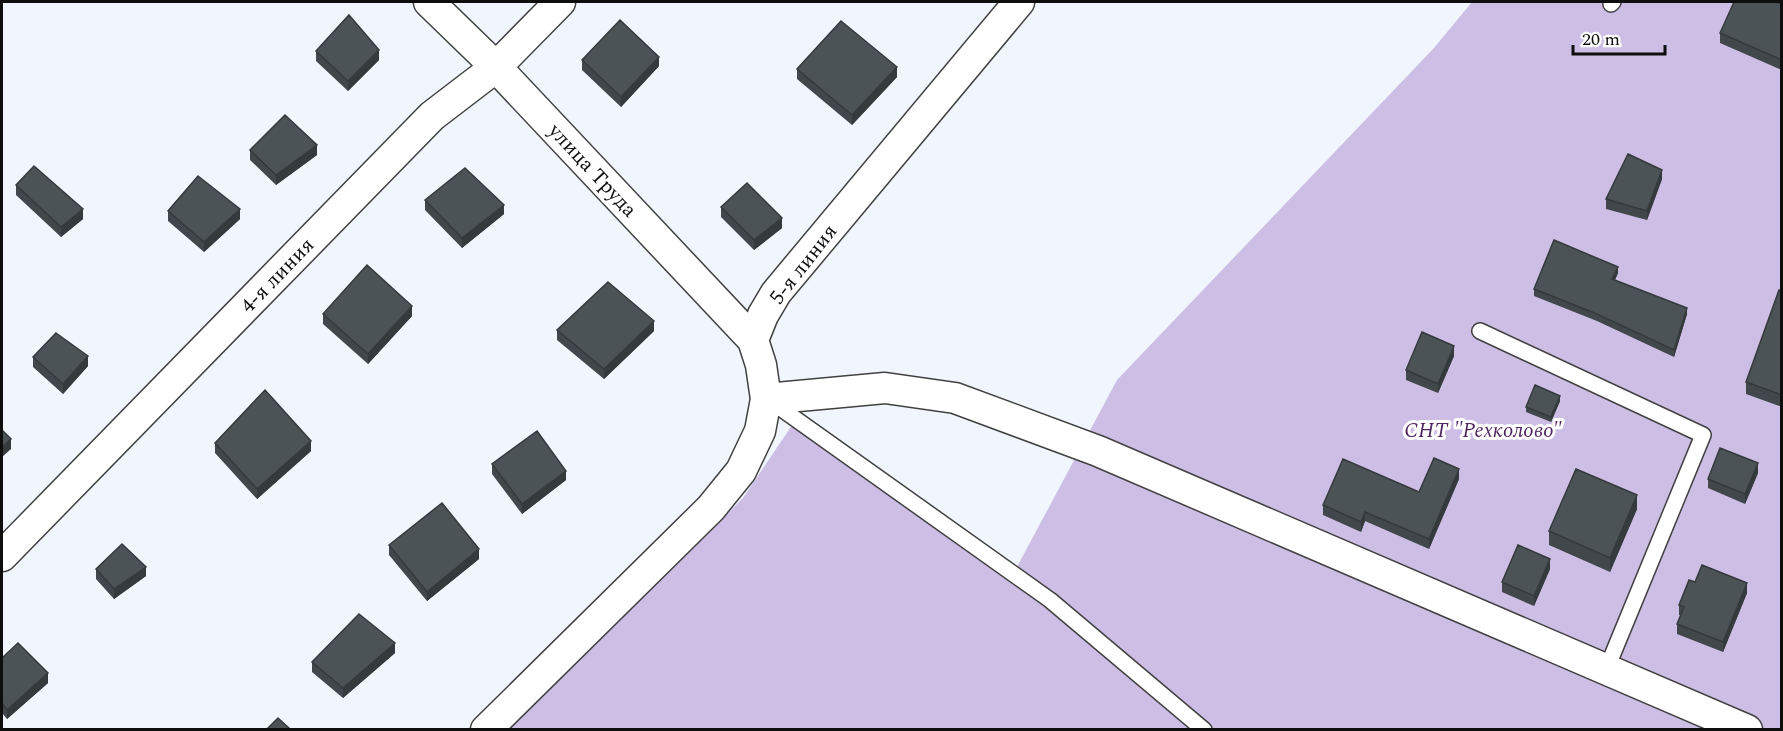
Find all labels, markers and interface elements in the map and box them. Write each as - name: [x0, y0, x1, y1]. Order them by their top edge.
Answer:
- scale bar: [1573, 18, 1664, 56]
- text: 20 m: [1582, 26, 1620, 53]
- street label: улица Труда: [539, 116, 645, 226]
- street label: 5-я линия: [762, 217, 846, 312]
- street label: 4-я линия: [233, 230, 322, 321]
- park label: СНТ "Рехколово": [1404, 415, 1562, 447]

